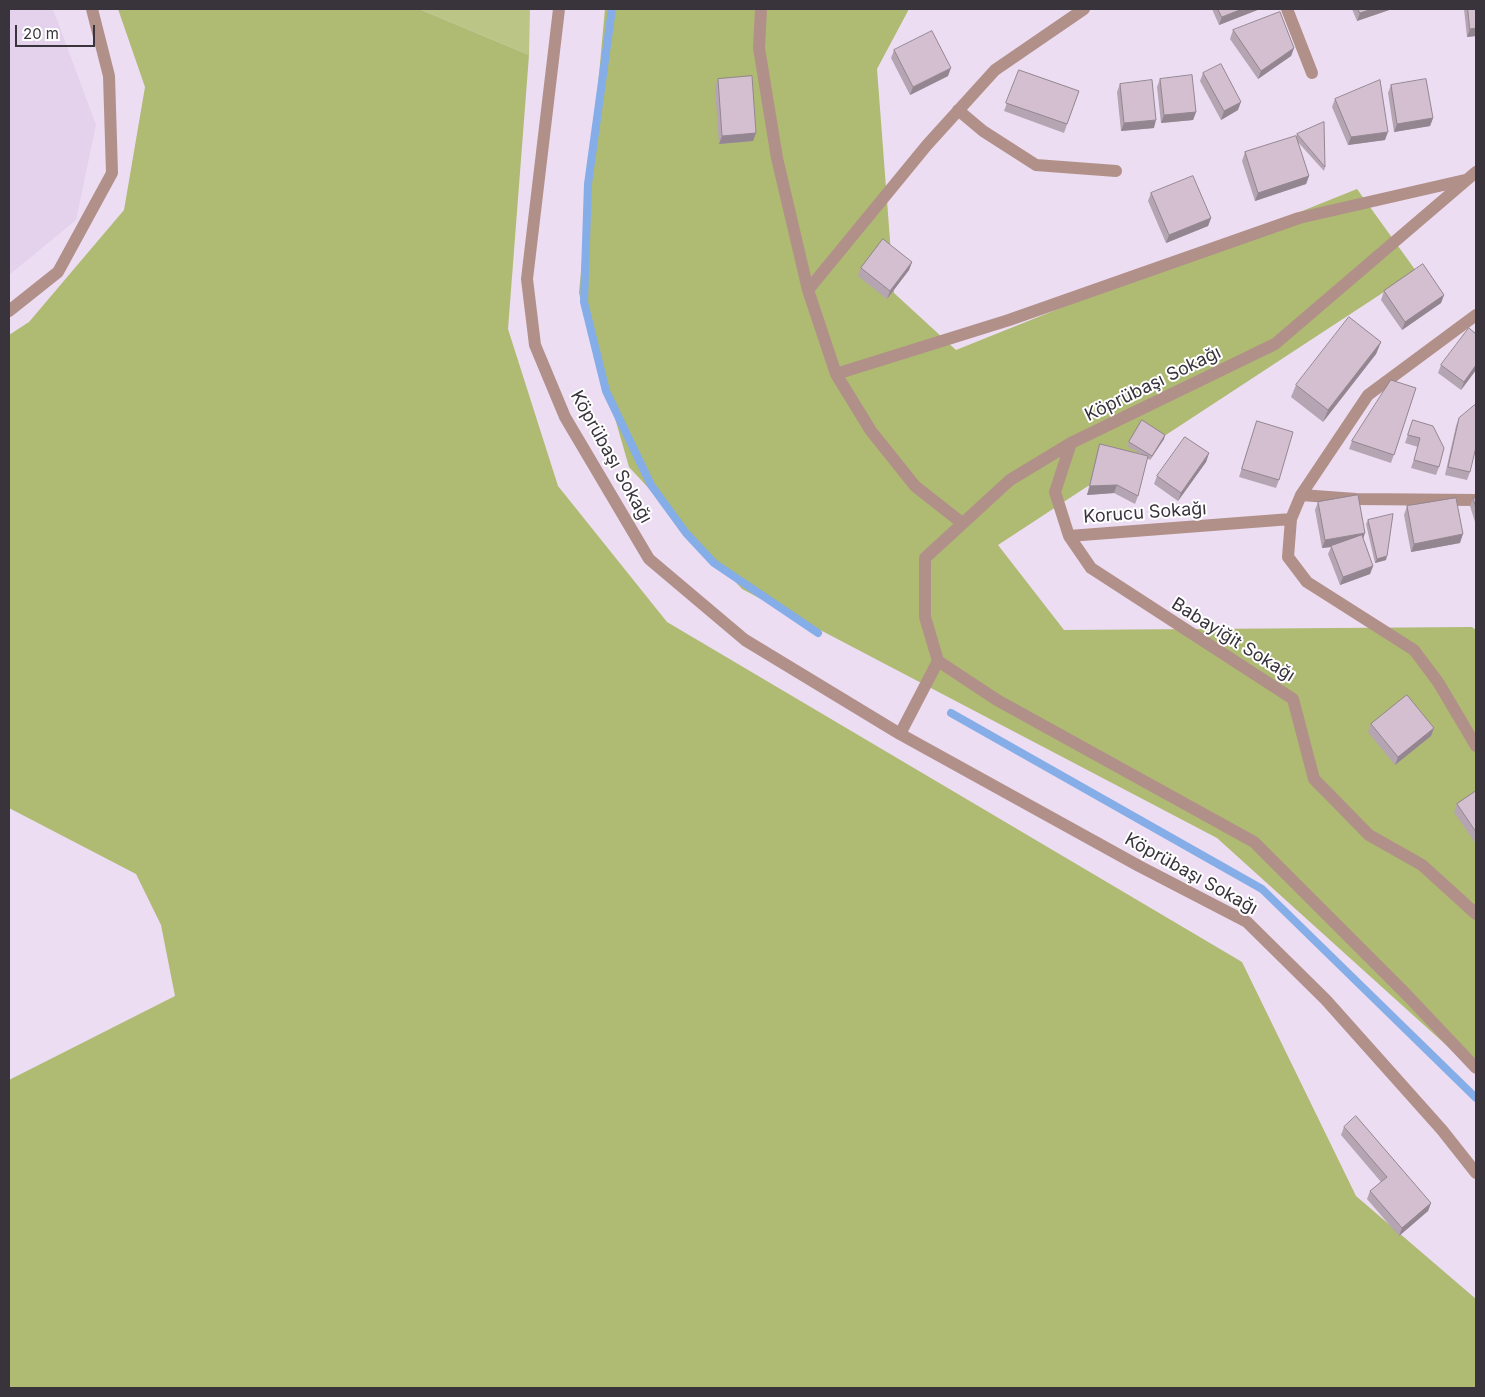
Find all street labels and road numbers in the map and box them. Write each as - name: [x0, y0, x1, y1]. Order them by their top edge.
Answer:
- street label: Köprübaşı Sokağı: [1081, 342, 1225, 426]
- street label: Köprübaşı Sokağı: [566, 387, 656, 527]
- street label: Korucu Sokağı: [1083, 498, 1207, 528]
- street label: Babayiğit Sokağı: [1167, 593, 1299, 687]
- street label: Köprübaşı Sokağı: [1121, 829, 1261, 919]

